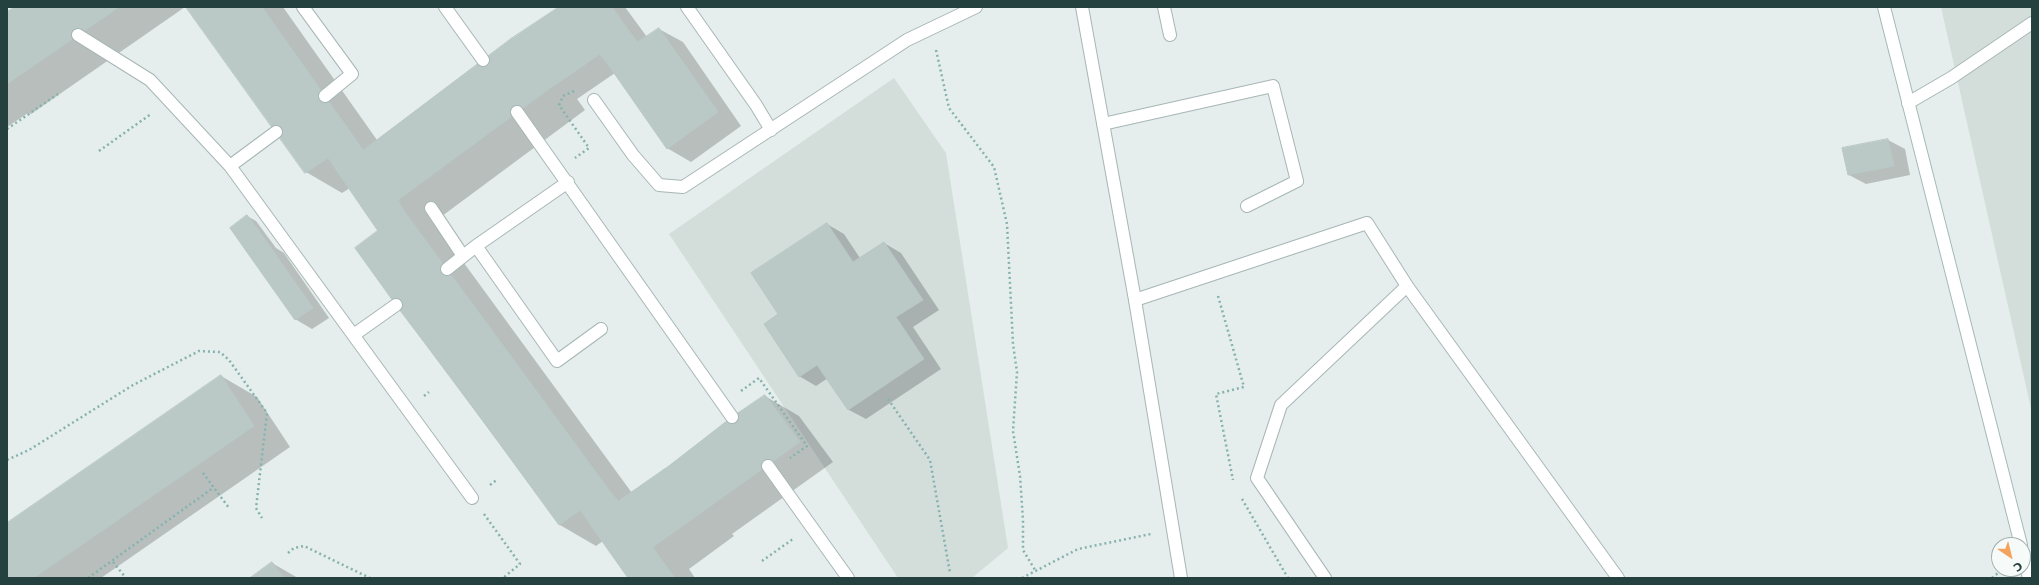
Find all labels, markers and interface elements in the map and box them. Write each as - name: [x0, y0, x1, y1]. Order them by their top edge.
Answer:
- north arrow: [1991, 537, 2031, 577]
- text: С: [2011, 559, 2025, 574]

